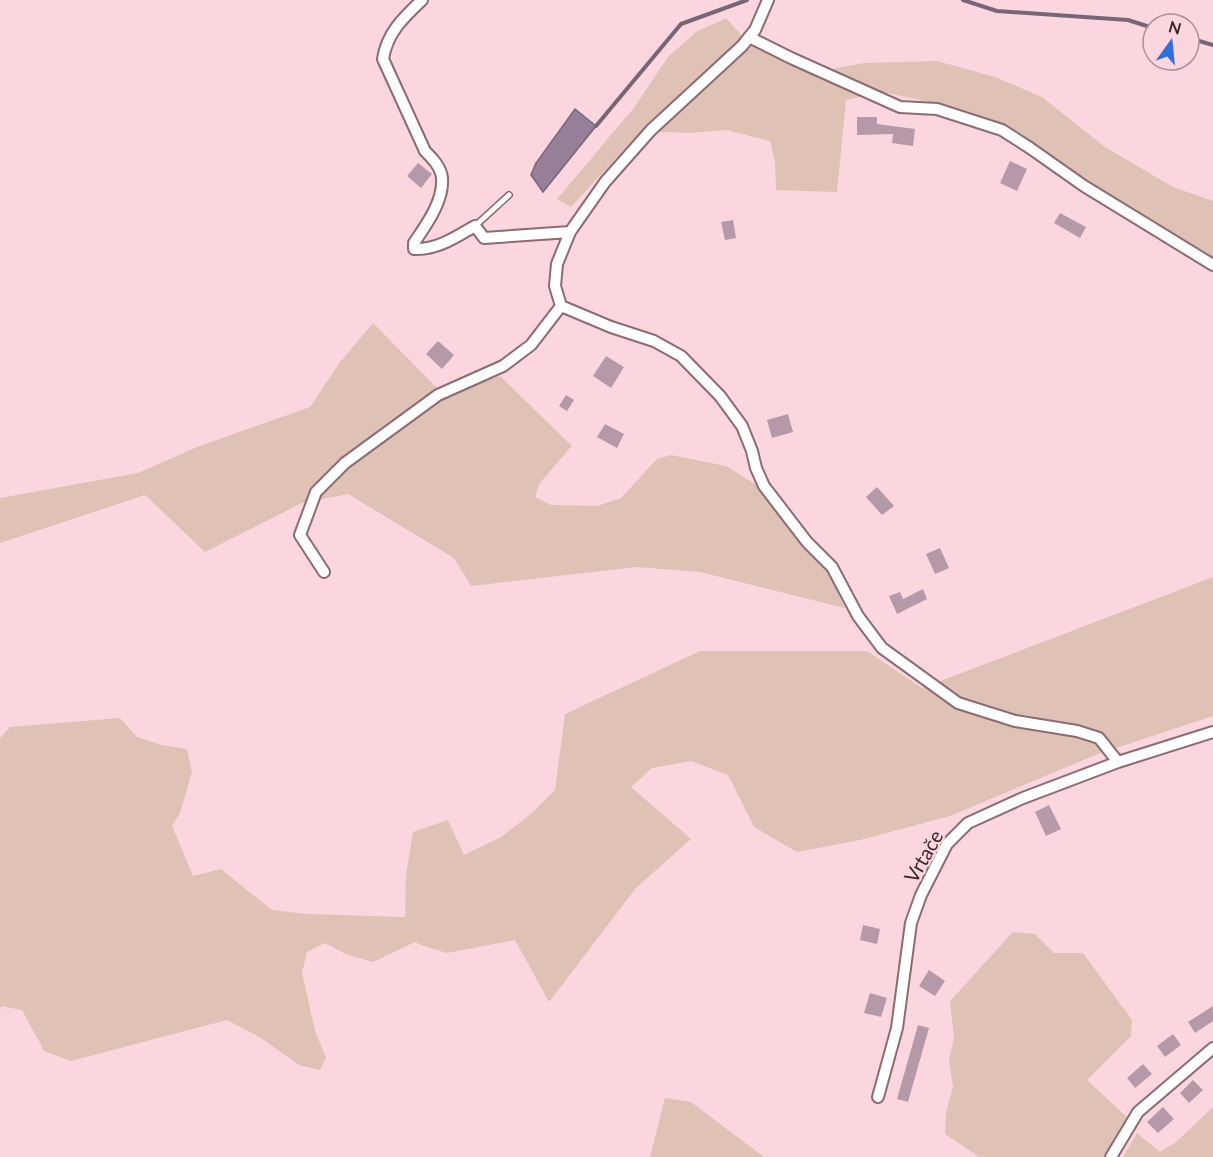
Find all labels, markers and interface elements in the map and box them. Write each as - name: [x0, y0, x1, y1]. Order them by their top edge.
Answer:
- north arrow: [1141, 12, 1201, 72]
- text: N: [1167, 16, 1183, 38]
- street label: Vrtače: [898, 825, 948, 887]

